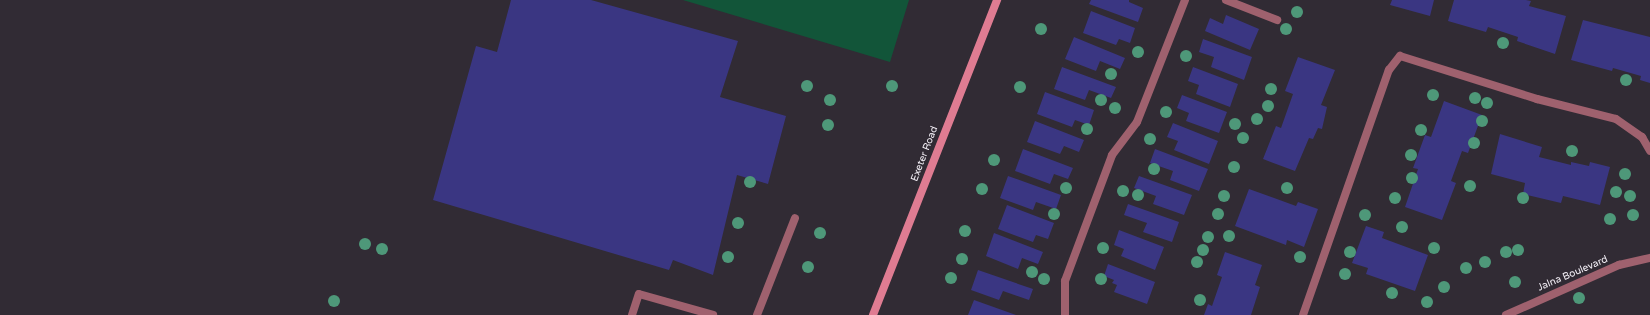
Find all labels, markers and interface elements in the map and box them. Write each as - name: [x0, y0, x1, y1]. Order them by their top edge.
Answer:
- street label: Exeter Road: [909, 125, 941, 183]
- street label: Jalna Boulevard: [1536, 254, 1610, 294]

